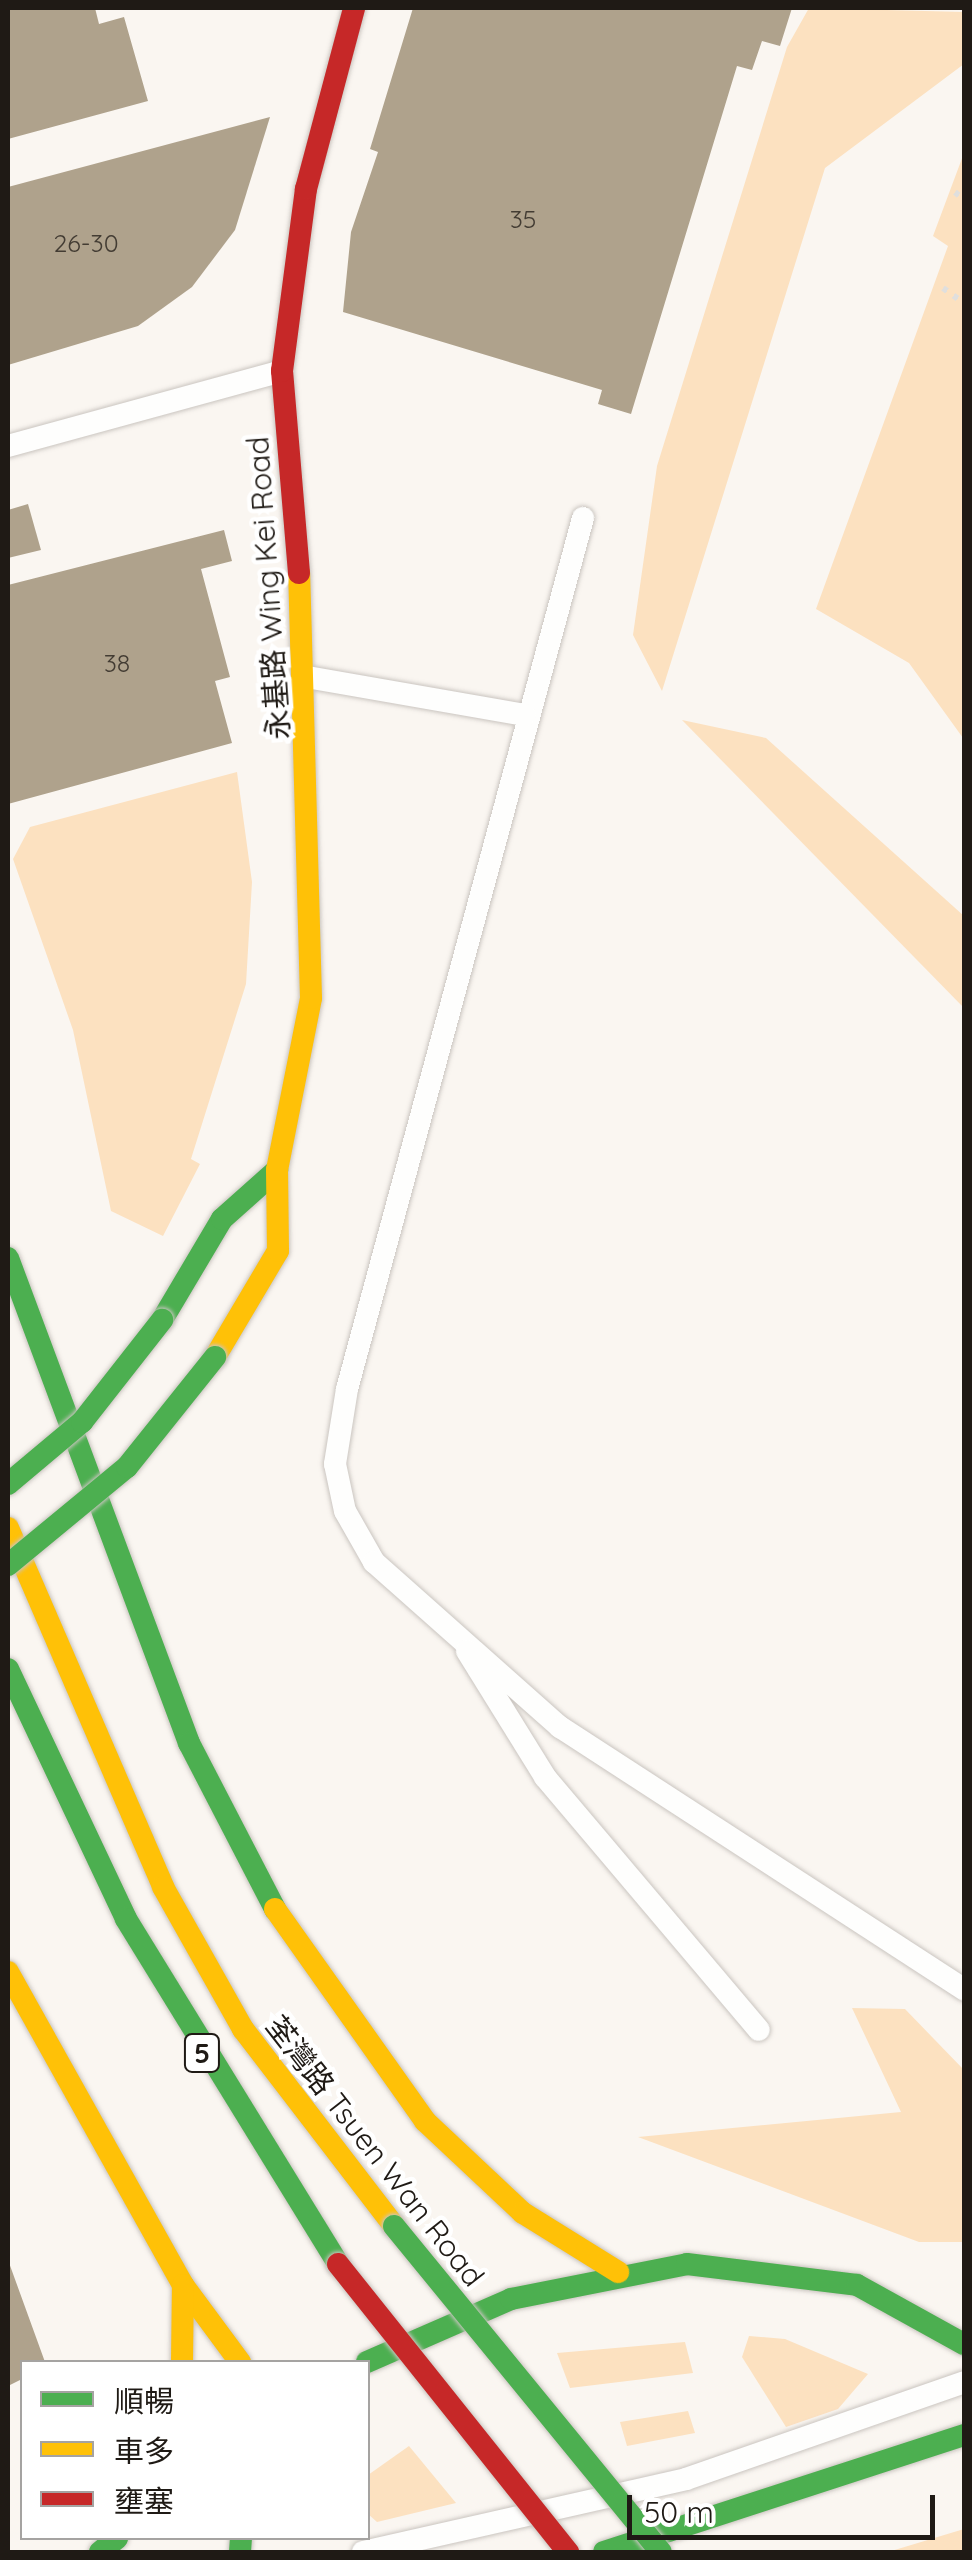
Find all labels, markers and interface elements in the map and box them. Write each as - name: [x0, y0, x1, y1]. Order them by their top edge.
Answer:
- house number: 35: [510, 204, 536, 234]
- house number: 26-30: [53, 228, 119, 258]
- street label: 永基路 Wing Kei Road: [239, 435, 297, 741]
- house number: 38: [104, 648, 130, 678]
- street label: 荃灣路 Tsuen Wan Road: [258, 2009, 492, 2293]
- road number: 5: [182, 2030, 222, 2076]
- legend: [20, 2360, 370, 2540]
- text: 順暢: [114, 2382, 174, 2420]
- text: 車多: [114, 2432, 174, 2470]
- scale bar: [632, 2475, 940, 2537]
- text: 壅塞: [114, 2482, 174, 2520]
- text: 50 m: [644, 2493, 714, 2531]

